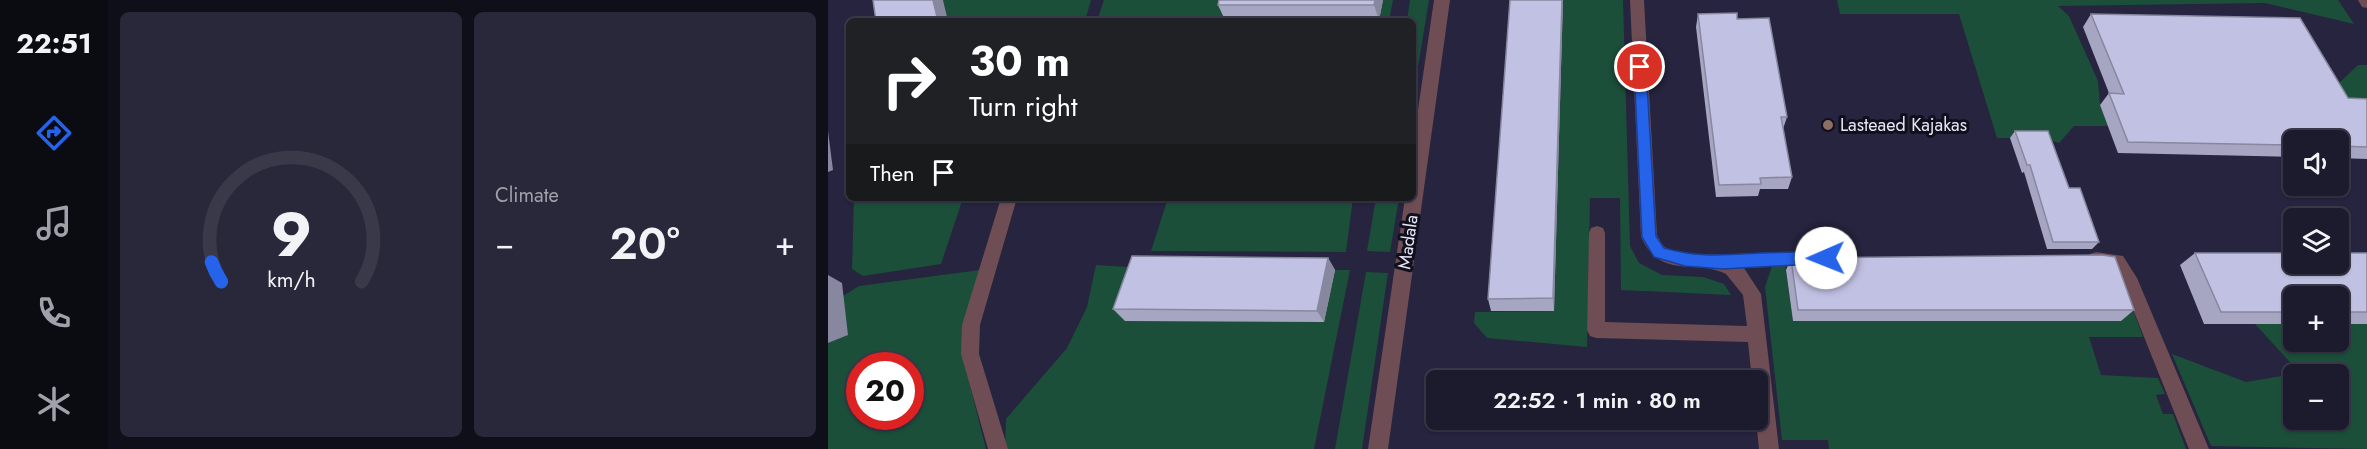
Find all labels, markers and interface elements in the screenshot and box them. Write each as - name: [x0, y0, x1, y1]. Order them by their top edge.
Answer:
- text: 22:51: [16, 24, 92, 63]
- text: 30 m: [969, 31, 1070, 92]
- pin: [1614, 41, 1665, 92]
- icon: right: [870, 42, 948, 120]
- icon: arrive: [1623, 50, 1656, 83]
- text: Turn right: [969, 87, 1077, 126]
- icon: directions: [33, 112, 75, 154]
- place label: Lasteaed Kajakas: [1840, 112, 1967, 138]
- marker: Lasteaed Kajakas: [1821, 118, 1835, 132]
- map controls: [2283, 130, 2349, 430]
- button: sound: [2283, 130, 2349, 196]
- icon: arrive: [927, 156, 960, 189]
- text: Then: [870, 157, 915, 189]
- text: Climate: [495, 181, 559, 210]
- text: 9: [270, 189, 312, 279]
- icon: music: [33, 202, 75, 244]
- button: layers: [2283, 208, 2349, 274]
- text: 20°: [609, 211, 680, 276]
- street label: Madala: [1391, 213, 1425, 271]
- text: −: [495, 220, 514, 267]
- text: +: [775, 220, 795, 267]
- position arrow: [1794, 226, 1858, 290]
- text: km/h: [267, 264, 315, 295]
- button: +: [2283, 286, 2349, 352]
- icon: phone: [33, 292, 75, 334]
- speed limit sign: 20: [846, 352, 924, 430]
- button: −: [2283, 364, 2349, 430]
- icon: climate: [33, 383, 75, 425]
- text: 22:52 · 1 min · 80 m: [1493, 384, 1701, 416]

